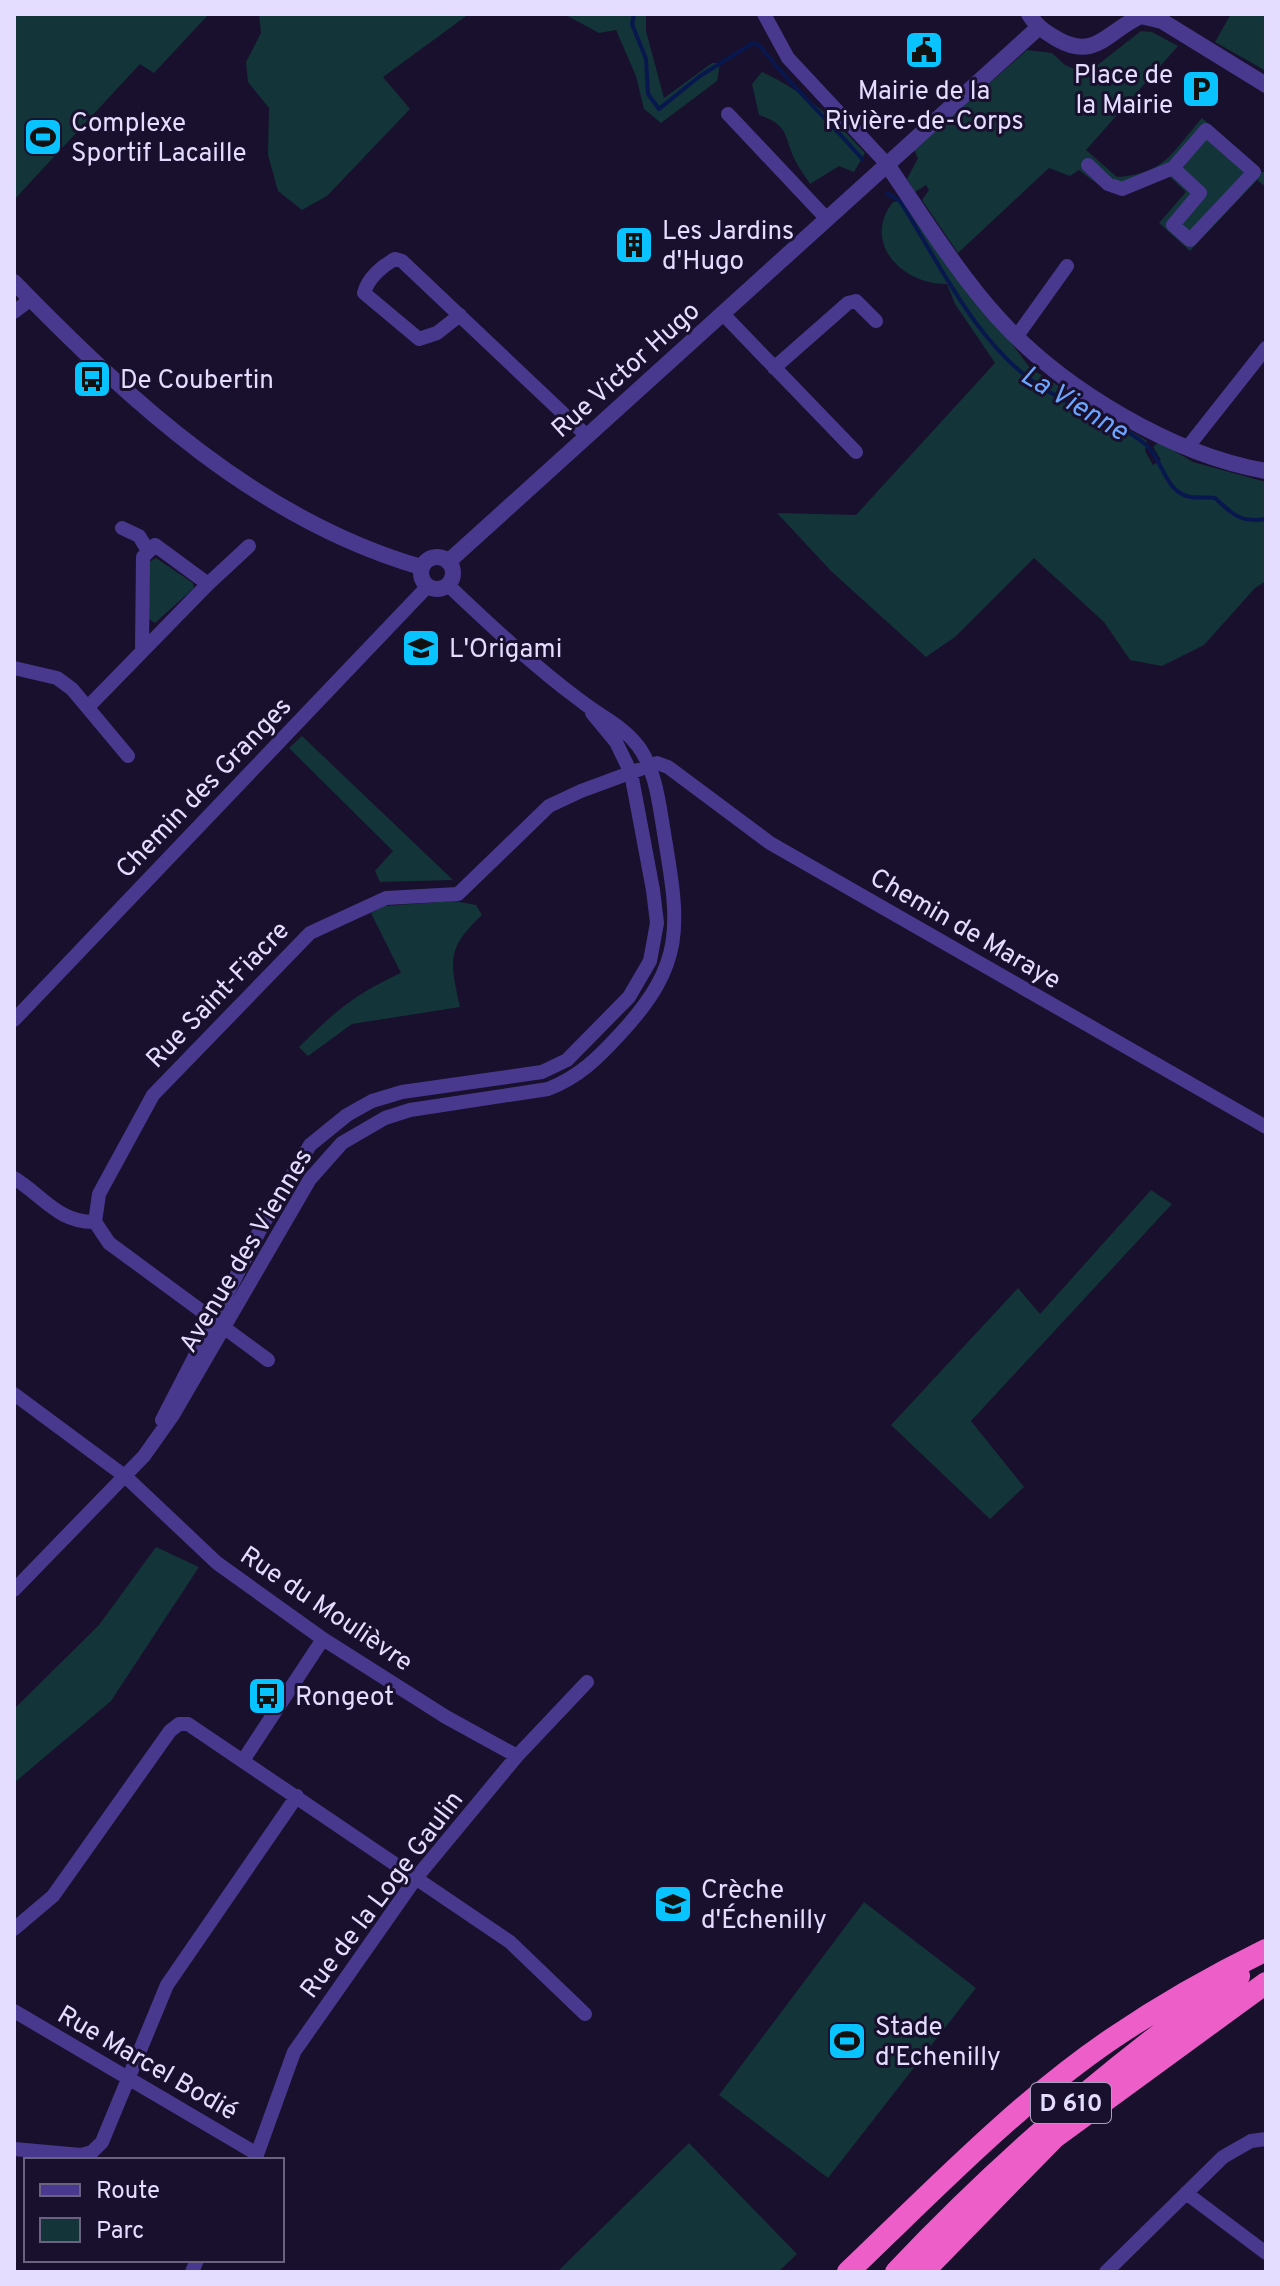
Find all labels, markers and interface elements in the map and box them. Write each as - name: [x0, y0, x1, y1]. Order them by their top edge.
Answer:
- public building icon: Mairie de la Rivière-de-Corps: [903, 29, 945, 71]
- place label: Place de la Mairie: [1074, 60, 1173, 123]
- parking icon: Place de la Mairie: [1180, 68, 1222, 110]
- place label: Mairie de la Rivière-de-Corps: [824, 76, 1024, 139]
- place label: Complexe Sportif Lacaille: [71, 108, 246, 171]
- sports icon: Complexe Sportif Lacaille: [22, 116, 64, 158]
- place label: Les Jardins d'Hugo: [662, 216, 794, 279]
- building icon: Les Jardins d'Hugo: [613, 224, 655, 266]
- street label: Rue Victor Hugo: [546, 295, 708, 446]
- bus stop icon: De Coubertin: [71, 358, 113, 400]
- water label: La Vienne: [1013, 359, 1134, 451]
- place label: De Coubertin: [120, 365, 274, 398]
- school or university icon: L'Origami: [400, 627, 442, 669]
- place label: L'Origami: [449, 634, 562, 667]
- street label: Chemin des Granges: [110, 691, 300, 886]
- street label: Chemin de Maraye: [863, 862, 1066, 998]
- street label: Rue Saint-Fiacre: [140, 915, 297, 1076]
- street label: Avenue des Viennes: [173, 1143, 321, 1359]
- street label: Rue du Moulièvre: [233, 1540, 418, 1680]
- bus stop icon: Rongeot: [246, 1675, 288, 1717]
- place label: Rongeot: [295, 1682, 394, 1715]
- street label: Rue de la Loge Gaulin: [294, 1785, 472, 2006]
- place label: Crèche d'Échenilly: [701, 1875, 827, 1938]
- school or university icon: Crèche d'Échenilly: [652, 1883, 694, 1925]
- street label: Rue Marcel Bodié: [51, 1999, 243, 2129]
- place label: Stade d'Echenilly: [875, 2012, 1001, 2075]
- sports icon: Stade d'Echenilly: [826, 2020, 868, 2062]
- road number: D 610: [1031, 2083, 1111, 2123]
- legend: [24, 2158, 284, 2262]
- text: Route: [96, 2177, 160, 2207]
- text: Parc: [96, 2217, 144, 2247]

